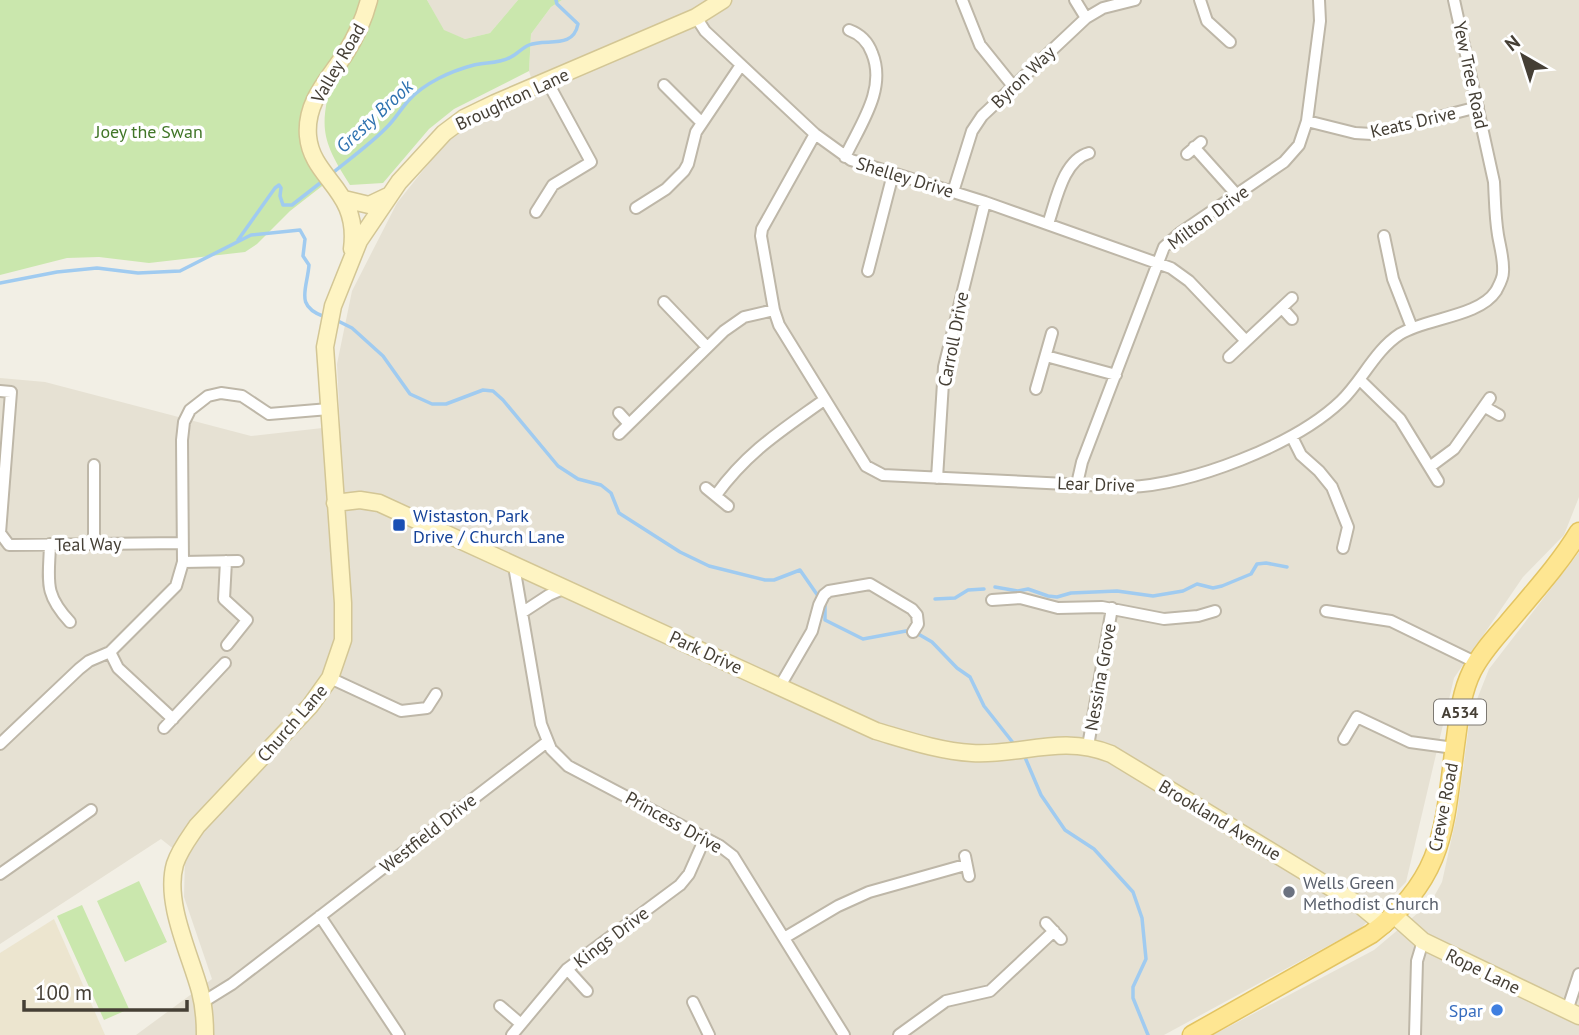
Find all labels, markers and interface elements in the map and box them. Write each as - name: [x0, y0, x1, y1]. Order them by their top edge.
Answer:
- street label: Valley Road: [305, 19, 370, 108]
- street label: Yew Tree Road: [1448, 19, 1494, 131]
- north arrow: [1488, 21, 1558, 91]
- text: N: [1500, 30, 1525, 56]
- street label: Byron Way: [986, 40, 1060, 113]
- street label: Broughton Lane: [452, 63, 572, 135]
- water label: Gresty Brook: [330, 73, 419, 158]
- street label: Keats Drive: [1368, 101, 1458, 143]
- park label: Joey the Swan: [94, 120, 203, 143]
- street label: Shelley Drive: [853, 151, 957, 203]
- street label: Milton Drive: [1163, 180, 1253, 254]
- street label: Carroll Drive: [933, 289, 973, 389]
- street label: Lear Drive: [1057, 471, 1135, 497]
- place label: Wistaston, Park Drive / Church Lane: [413, 504, 565, 548]
- marker: Wistaston, Park Drive / Church Lane: [391, 517, 407, 533]
- street label: Teal Way: [54, 532, 122, 556]
- street label: Nessina Grove: [1079, 621, 1121, 733]
- street label: Park Drive: [666, 625, 746, 679]
- street label: Church Lane: [252, 679, 332, 767]
- road number: A534: [1434, 699, 1486, 724]
- street label: Crewe Road: [1423, 761, 1463, 853]
- street label: Brookland Avenue: [1155, 774, 1285, 866]
- street label: Princess Drive: [621, 786, 727, 858]
- street label: Westfield Drive: [375, 788, 481, 878]
- place label: Wells Green Methodist Church: [1303, 871, 1439, 915]
- marker: Wells Green Methodist Church: [1281, 884, 1297, 900]
- street label: Kings Drive: [569, 901, 653, 973]
- street label: Rope Lane: [1442, 943, 1524, 999]
- scale bar: [24, 968, 187, 1012]
- text: 100 m: [35, 979, 92, 1006]
- place label: Spar: [1449, 999, 1483, 1022]
- marker: Spar: [1489, 1002, 1505, 1018]

